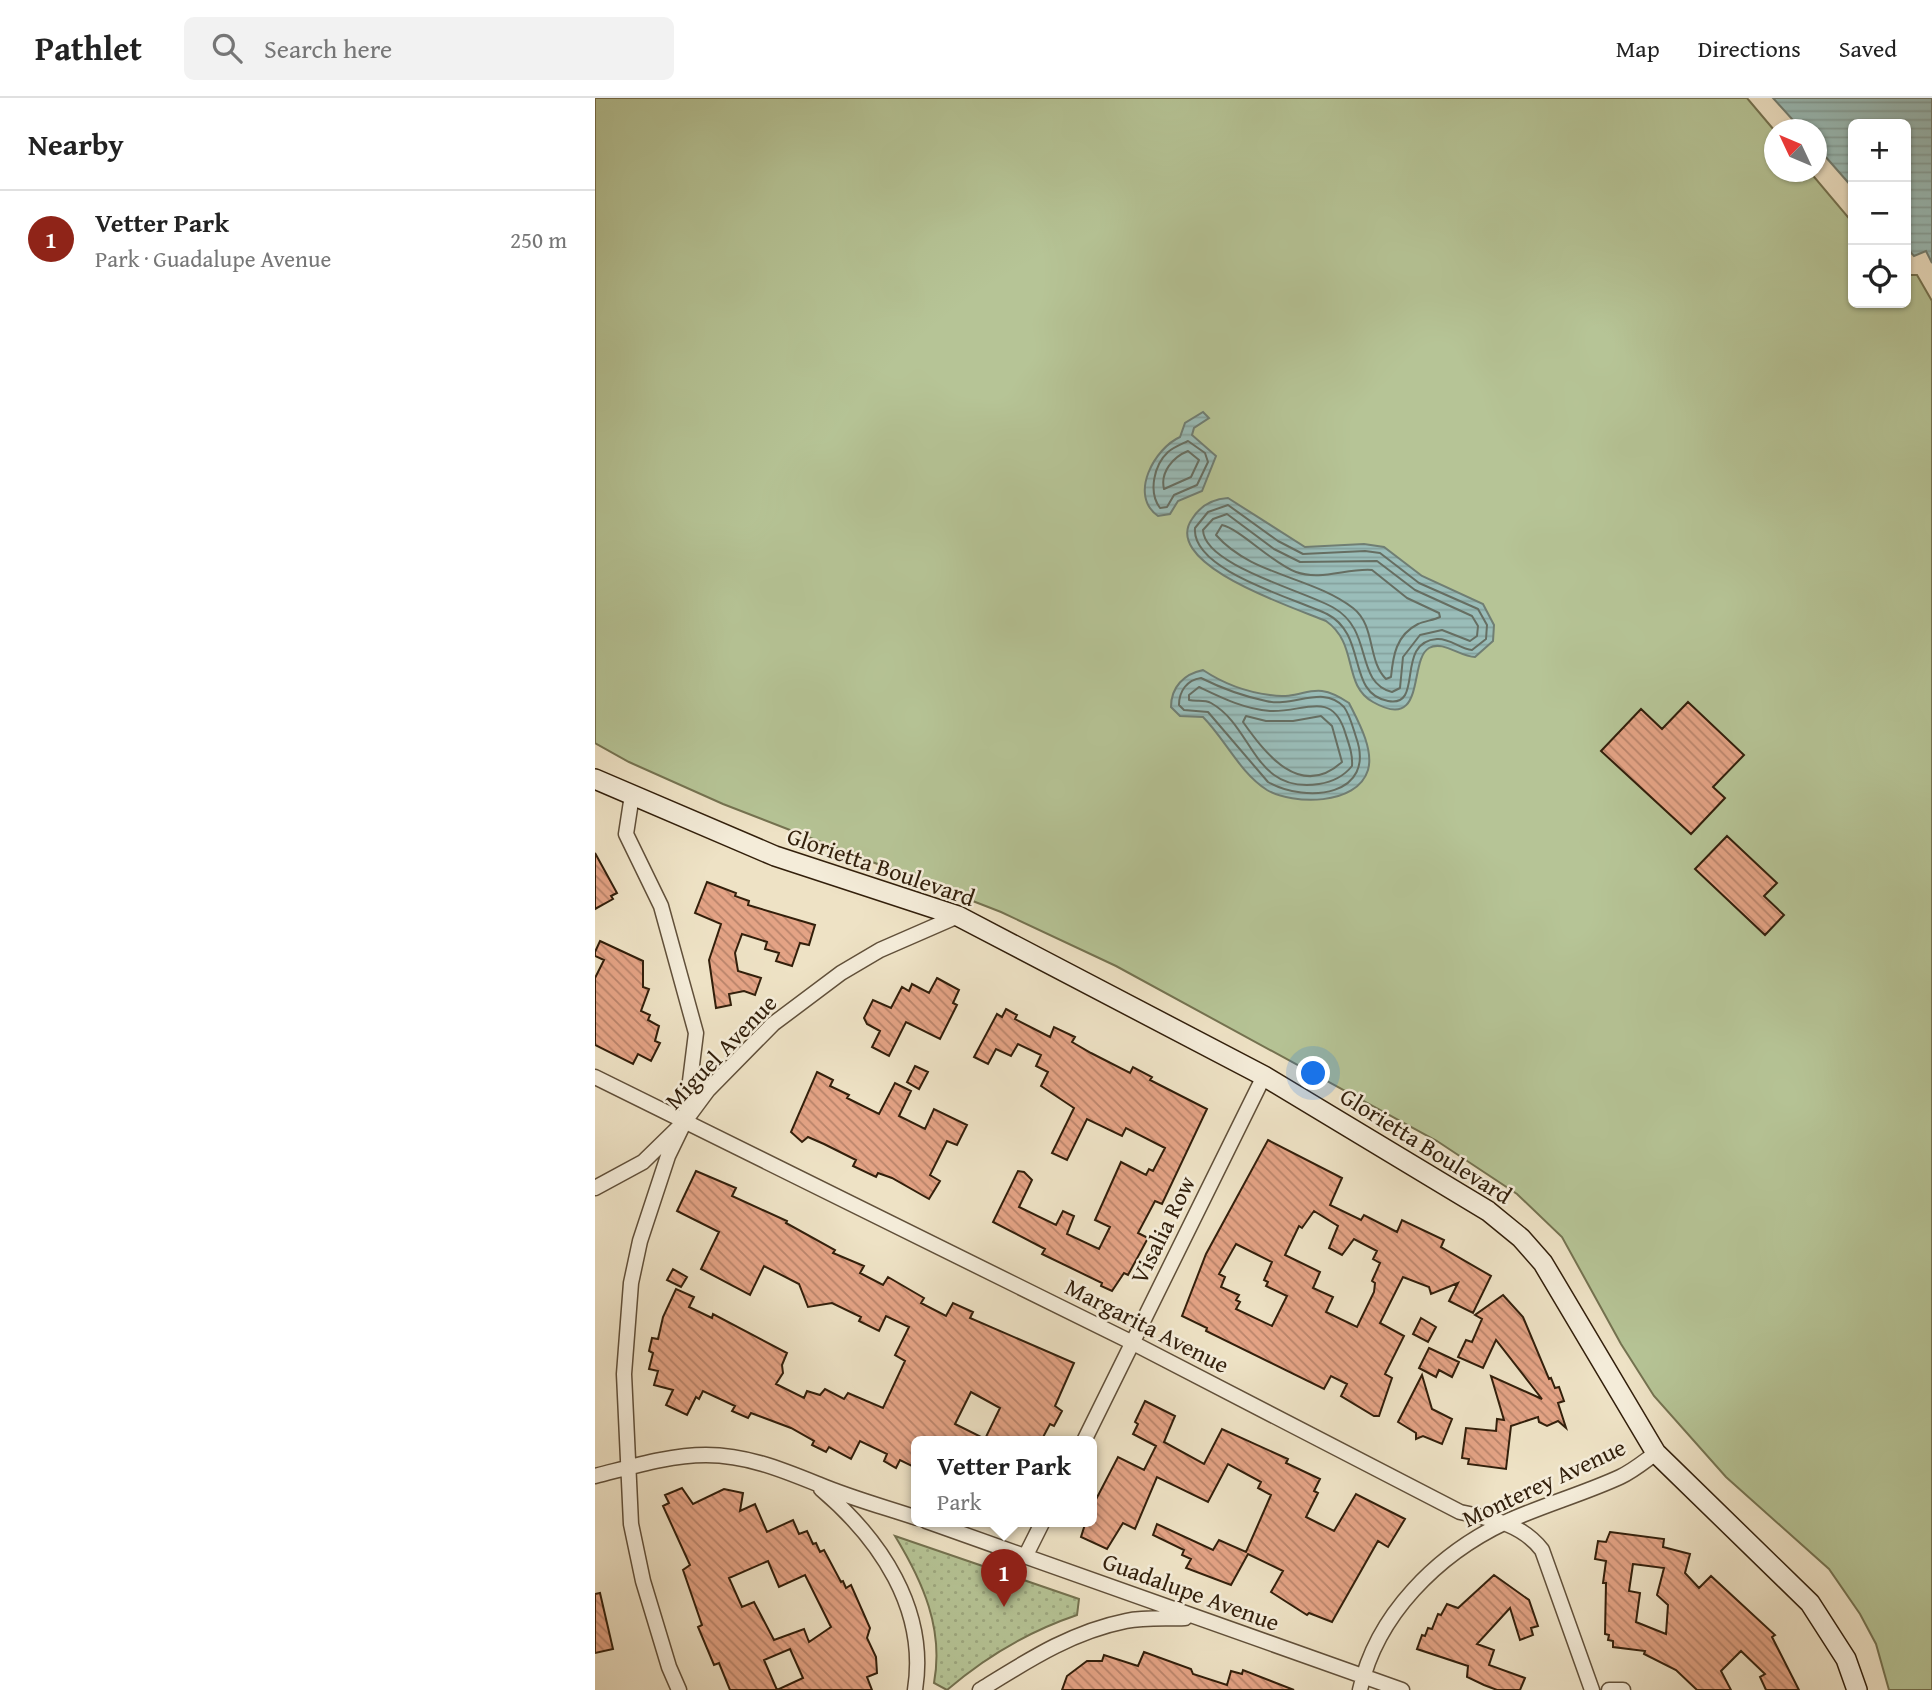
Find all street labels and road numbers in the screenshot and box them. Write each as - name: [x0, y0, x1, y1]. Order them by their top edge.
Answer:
- street label: Glorietta Boulevard: [782, 818, 980, 915]
- street label: Miguel Avenue: [657, 986, 785, 1117]
- street label: Glorietta Boulevard: [1334, 1079, 1519, 1213]
- street label: Visalia Row: [1121, 1170, 1204, 1290]
- street label: Margarita Avenue: [1059, 1269, 1235, 1382]
- street label: Monterey Avenue: [1456, 1429, 1631, 1536]
- street label: Guadalupe Avenue: [1098, 1543, 1284, 1640]

